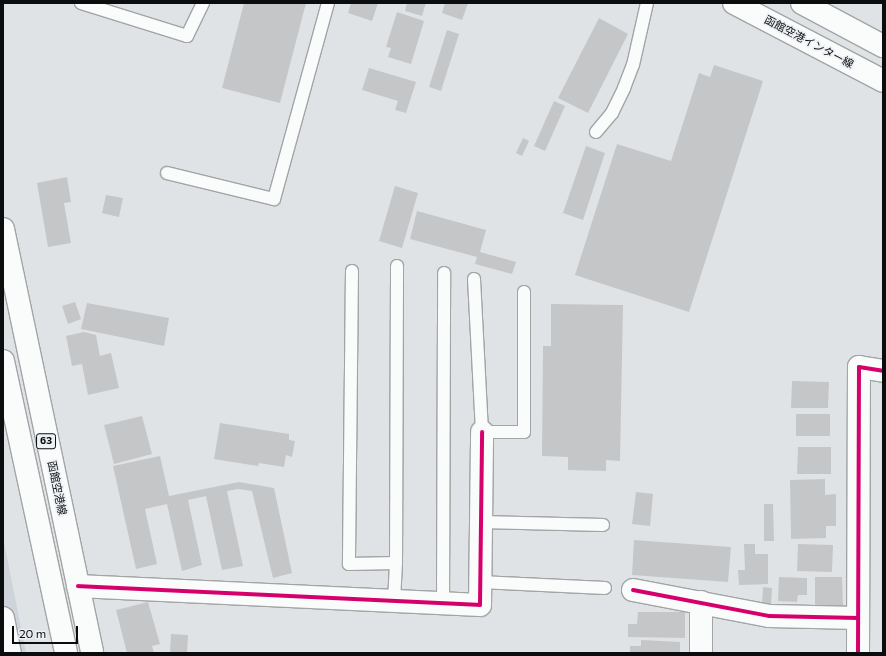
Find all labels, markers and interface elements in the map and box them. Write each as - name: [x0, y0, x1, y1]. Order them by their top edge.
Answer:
- street label: 函館空港インター線: [762, 13, 856, 71]
- road number: 63: [36, 433, 56, 449]
- street label: 函館空港線: [45, 460, 69, 516]
- scale bar: [14, 618, 80, 644]
- text: 20 m: [19, 626, 46, 640]

